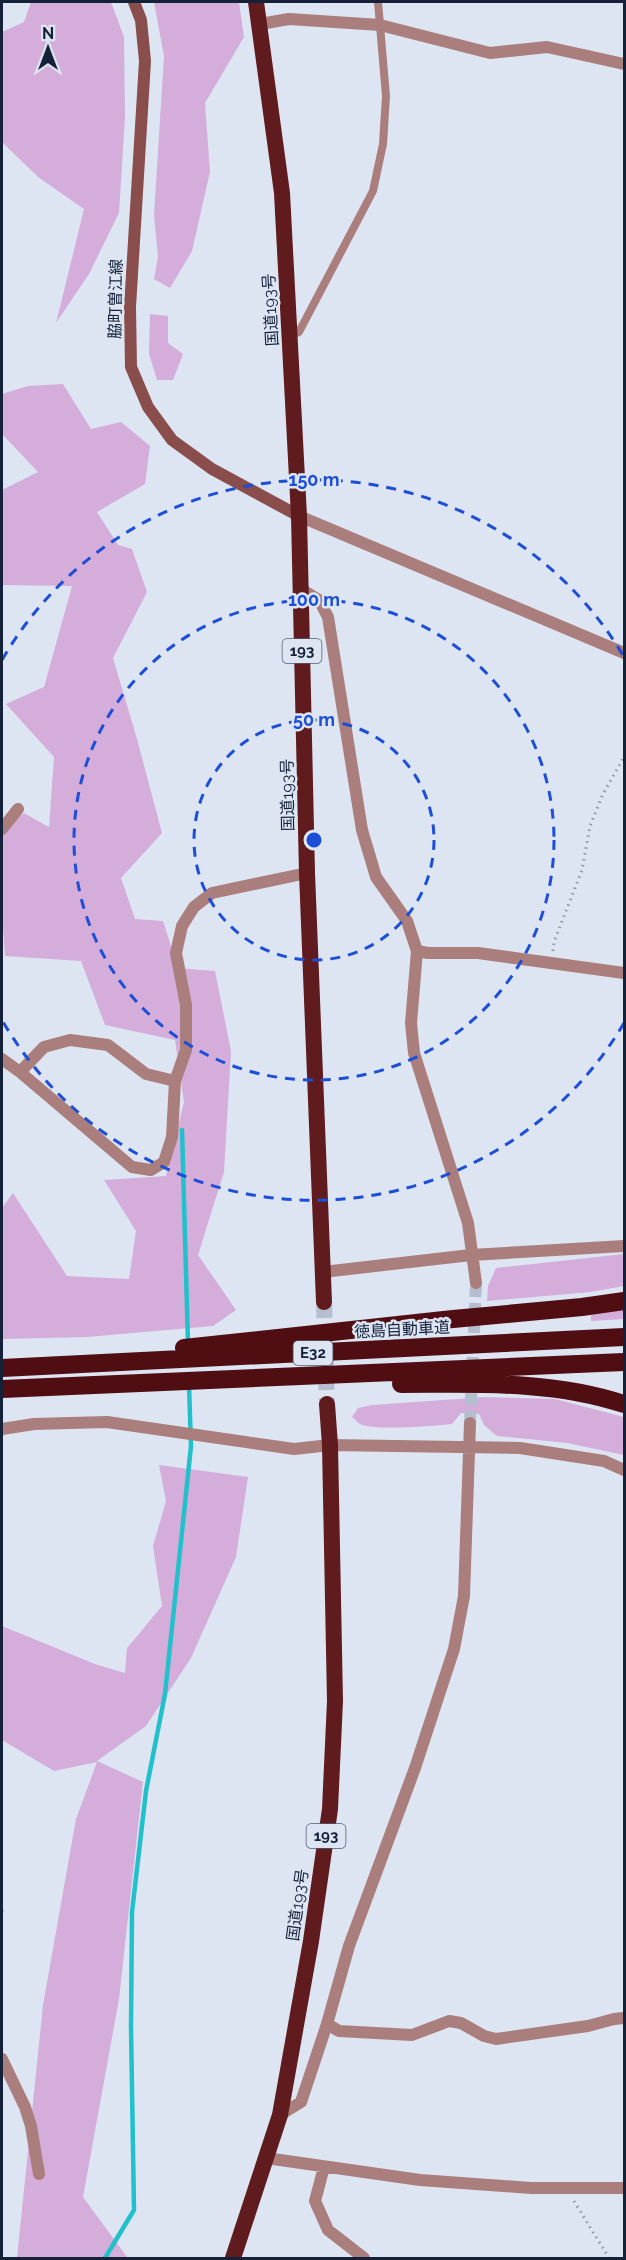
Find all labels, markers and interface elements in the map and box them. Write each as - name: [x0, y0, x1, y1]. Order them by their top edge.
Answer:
- north arrow: [18, 18, 78, 78]
- text: N: [42, 24, 54, 43]
- street label: 脇町曽江線: [105, 259, 126, 339]
- street label: 国道193号: [259, 273, 282, 347]
- text: 150 m: [289, 469, 340, 490]
- text: 100 m: [288, 589, 340, 610]
- road number: 193: [282, 639, 322, 663]
- text: 50 m: [293, 709, 335, 730]
- street label: 国道193号: [277, 758, 298, 832]
- centre of rings: [304, 830, 324, 850]
- street label: 徳島自動車道: [354, 1317, 450, 1341]
- road number: E32: [294, 1341, 332, 1365]
- road number: 193: [306, 1824, 346, 1848]
- street label: 国道193号: [283, 1868, 312, 1942]

